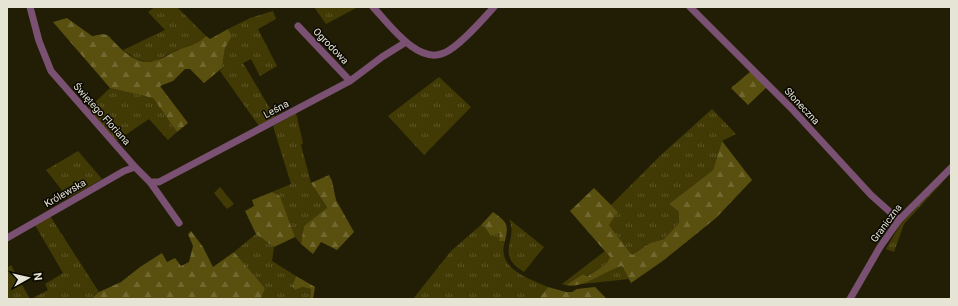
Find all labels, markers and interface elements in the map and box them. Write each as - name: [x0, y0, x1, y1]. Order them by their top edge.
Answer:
- street label: Ogrodowa: [311, 26, 351, 66]
- street label: Świętego Floriana: [71, 80, 133, 147]
- street label: Słoneczna: [782, 85, 822, 127]
- street label: Leśna: [262, 98, 290, 120]
- street label: Królewska: [42, 177, 88, 209]
- street label: Graniczna: [868, 202, 904, 244]
- north arrow: [8, 258, 48, 298]
- text: N: [30, 272, 44, 282]

